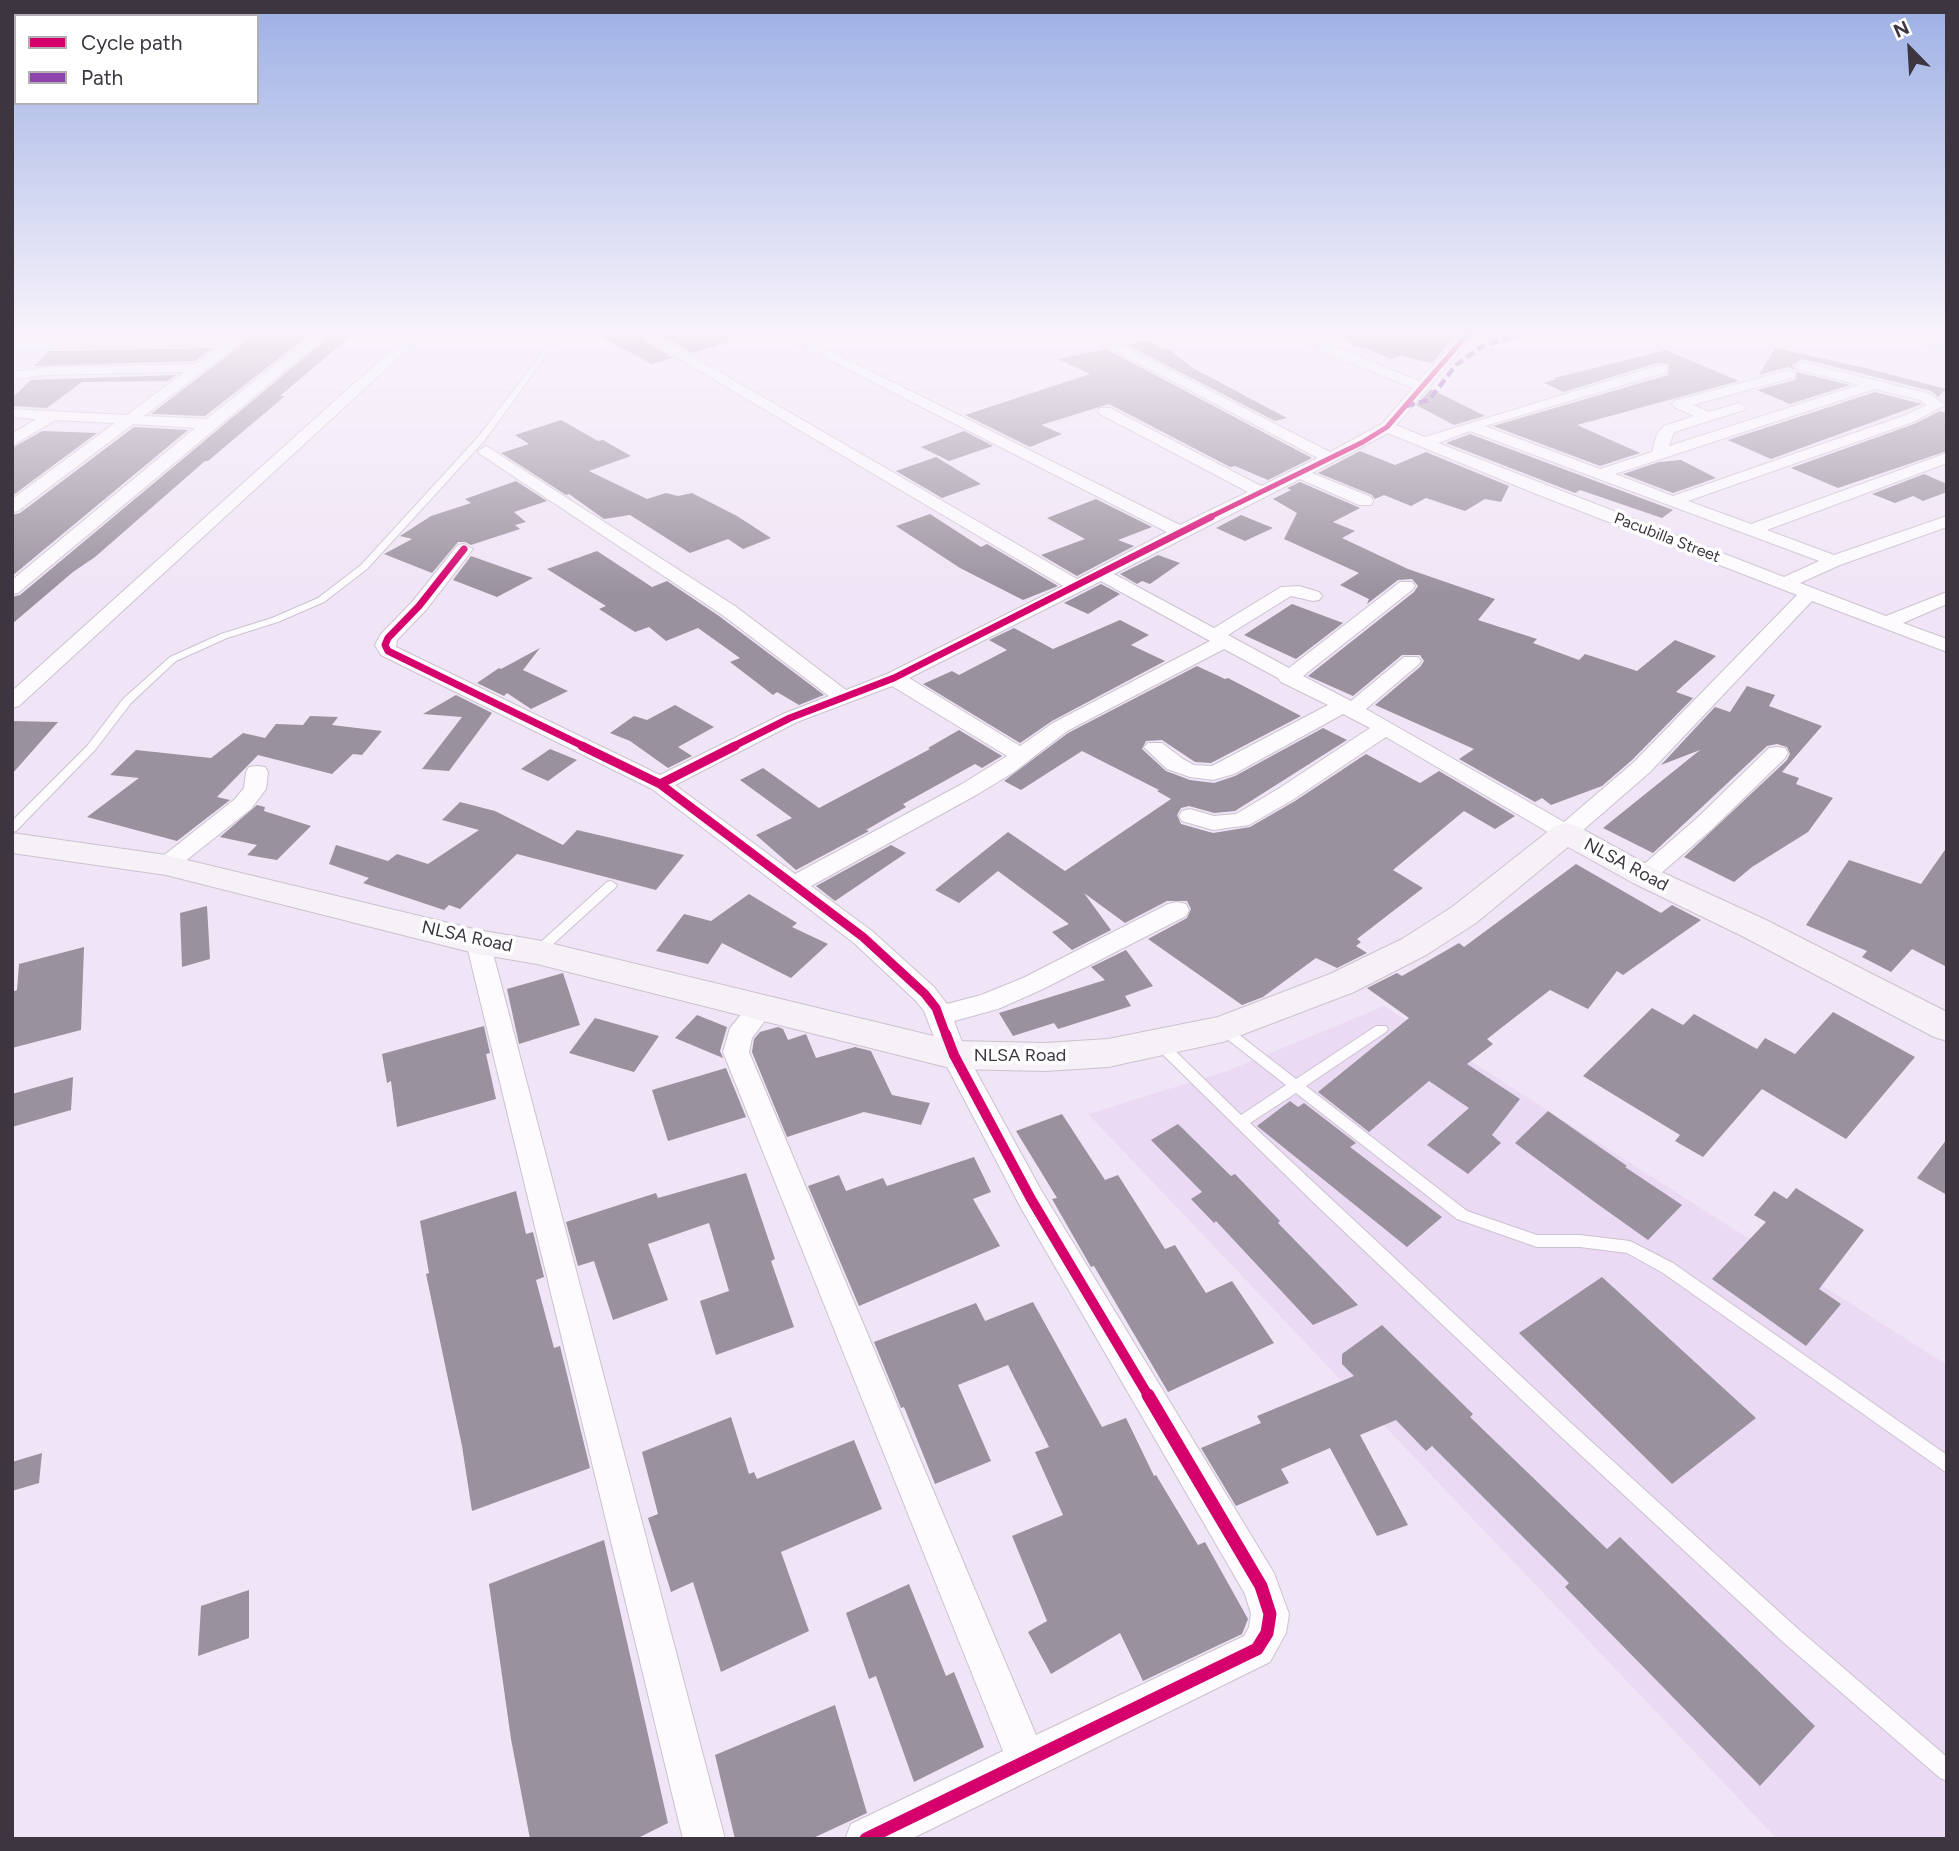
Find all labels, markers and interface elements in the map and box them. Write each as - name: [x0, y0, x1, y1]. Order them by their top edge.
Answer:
- legend: [14, 14, 259, 105]
- north arrow: [1875, 14, 1945, 84]
- text: N: [1890, 16, 1913, 43]
- text: Cycle path: [81, 30, 182, 55]
- text: Path: [81, 65, 123, 90]
- street label: Pacubilla Street: [1611, 509, 1723, 567]
- street label: NLSA Road: [1580, 834, 1672, 896]
- street label: NLSA Road: [420, 917, 514, 957]
- street label: NLSA Road: [974, 1045, 1066, 1067]

